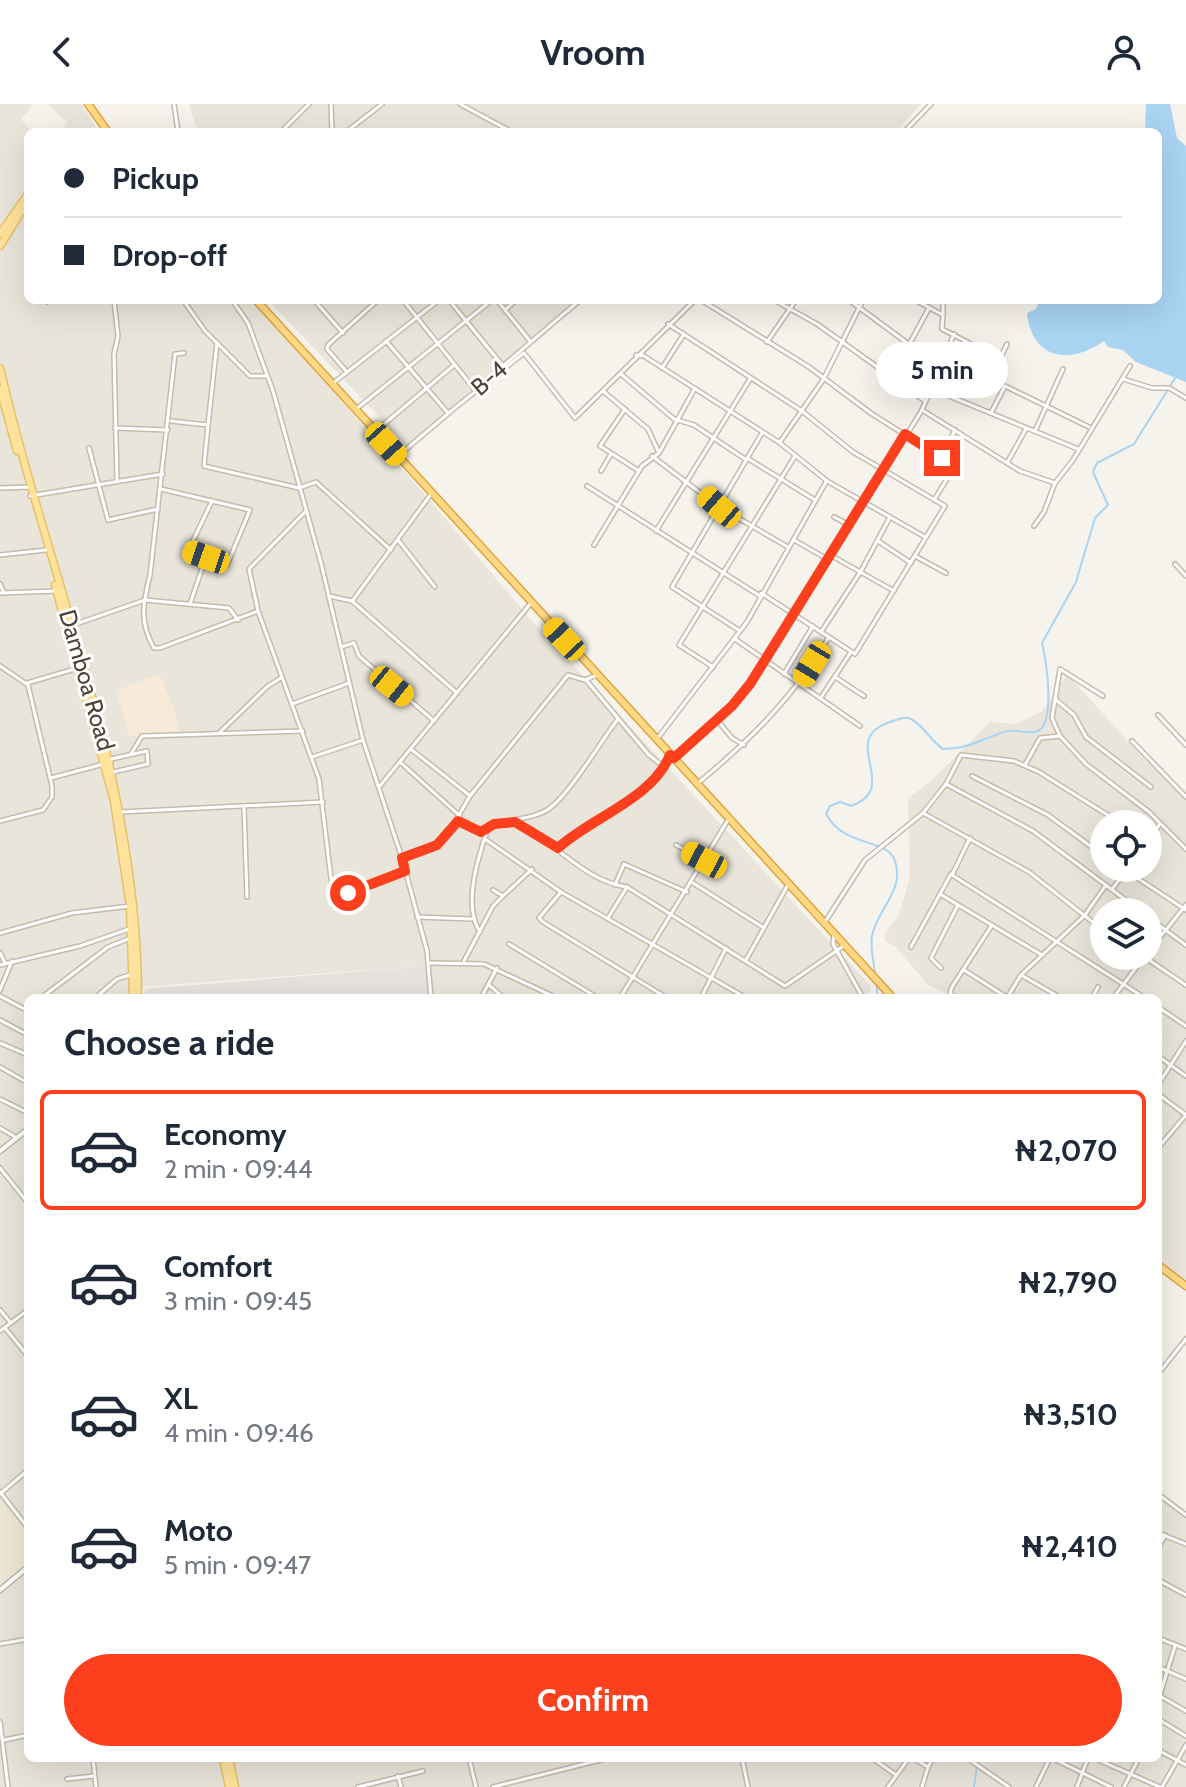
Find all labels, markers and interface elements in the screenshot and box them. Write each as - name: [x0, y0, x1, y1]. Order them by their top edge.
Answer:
- icon: back: [40, 30, 84, 74]
- text: Vroom: [541, 30, 645, 74]
- icon: person: [1102, 30, 1146, 74]
- text: Pickup: [112, 160, 199, 197]
- text: Drop-off: [112, 237, 227, 274]
- callout: 5 min: [876, 342, 1008, 398]
- street label: B-4: [465, 354, 513, 402]
- text: 5 min: [911, 354, 974, 386]
- car: [361, 418, 411, 470]
- route end: [924, 440, 960, 476]
- car: [693, 482, 745, 532]
- car: [179, 538, 233, 576]
- street label: Damboa Road: [53, 606, 121, 754]
- car: [539, 613, 589, 665]
- car: [789, 637, 835, 691]
- car: [366, 662, 418, 710]
- map controls: [1090, 810, 1162, 970]
- button: locate: [1090, 810, 1162, 882]
- car: [677, 838, 731, 882]
- route start: [330, 875, 366, 911]
- button: layers: [1090, 898, 1162, 970]
- text: Choose a ride: [64, 1020, 274, 1064]
- icon: car: [68, 1114, 140, 1186]
- text: Economy: [164, 1116, 287, 1153]
- text: ₦2,070: [1014, 1132, 1118, 1169]
- text: 2 min · 09:44: [164, 1153, 313, 1185]
- icon: car: [68, 1246, 140, 1318]
- text: Comfort: [164, 1248, 272, 1285]
- text: ₦2,790: [1018, 1264, 1118, 1301]
- text: 3 min · 09:45: [164, 1285, 312, 1317]
- icon: car: [68, 1378, 140, 1450]
- text: XL: [164, 1380, 198, 1417]
- text: ₦3,510: [1022, 1396, 1118, 1433]
- text: 4 min · 09:46: [164, 1417, 314, 1449]
- icon: car: [68, 1510, 140, 1582]
- text: Moto: [164, 1512, 233, 1549]
- text: ₦2,410: [1020, 1528, 1118, 1565]
- text: 5 min · 09:47: [164, 1549, 311, 1581]
- button: Confirm: [64, 1654, 1122, 1746]

